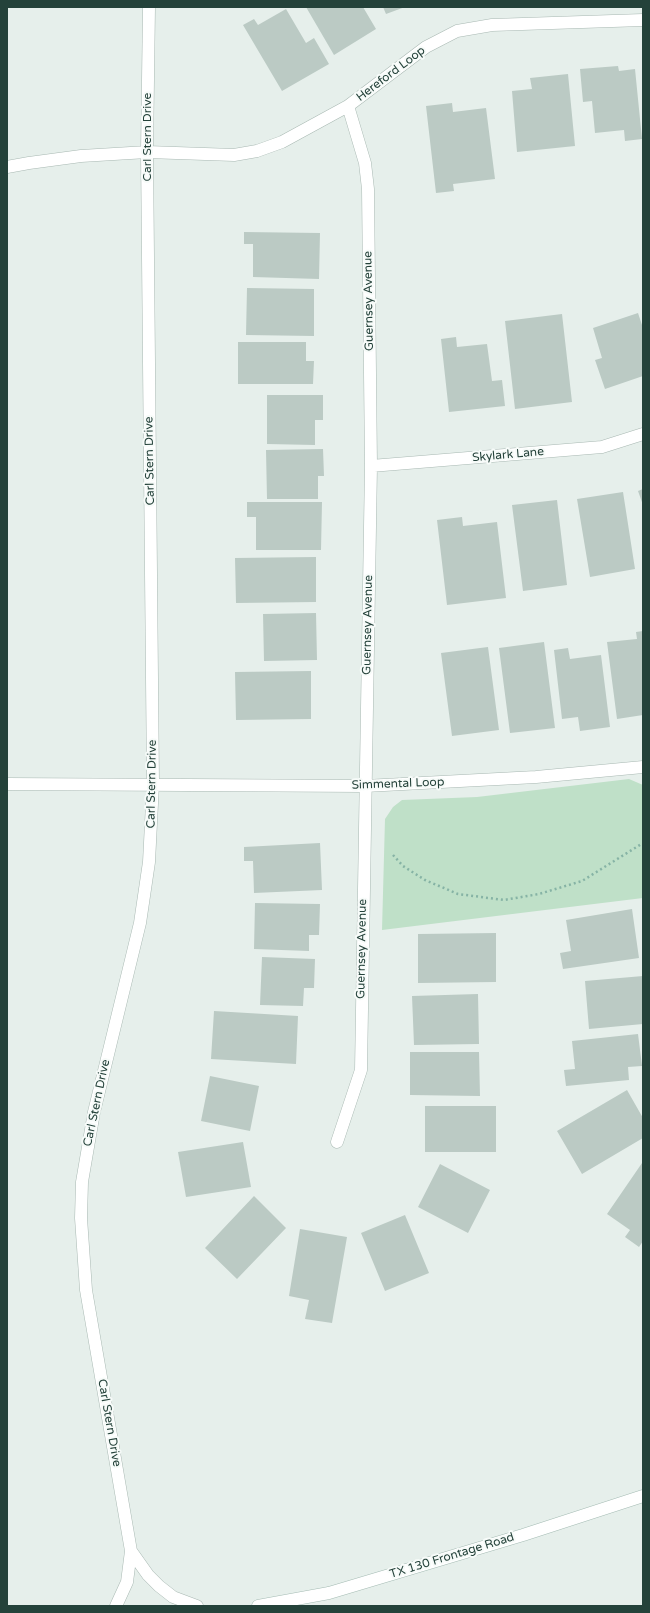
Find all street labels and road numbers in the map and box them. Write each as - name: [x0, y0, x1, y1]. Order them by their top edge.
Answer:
- street label: Hereford Loop: [354, 43, 428, 105]
- street label: Carl Stern Drive: [141, 93, 155, 181]
- street label: Guernsey Avenue: [361, 251, 377, 351]
- street label: Carl Stern Drive: [142, 416, 158, 506]
- street label: Skylark Lane: [471, 445, 545, 465]
- street label: Guernsey Avenue: [360, 575, 376, 675]
- street label: Carl Stern Drive: [144, 739, 160, 829]
- street label: Simmental Loop: [351, 775, 445, 793]
- street label: Guernsey Avenue: [354, 899, 370, 999]
- street label: Carl Stern Drive: [81, 1058, 113, 1148]
- street label: Carl Stern Drive: [94, 1378, 124, 1468]
- street label: TX 130 Frontage Road: [388, 1530, 516, 1582]

